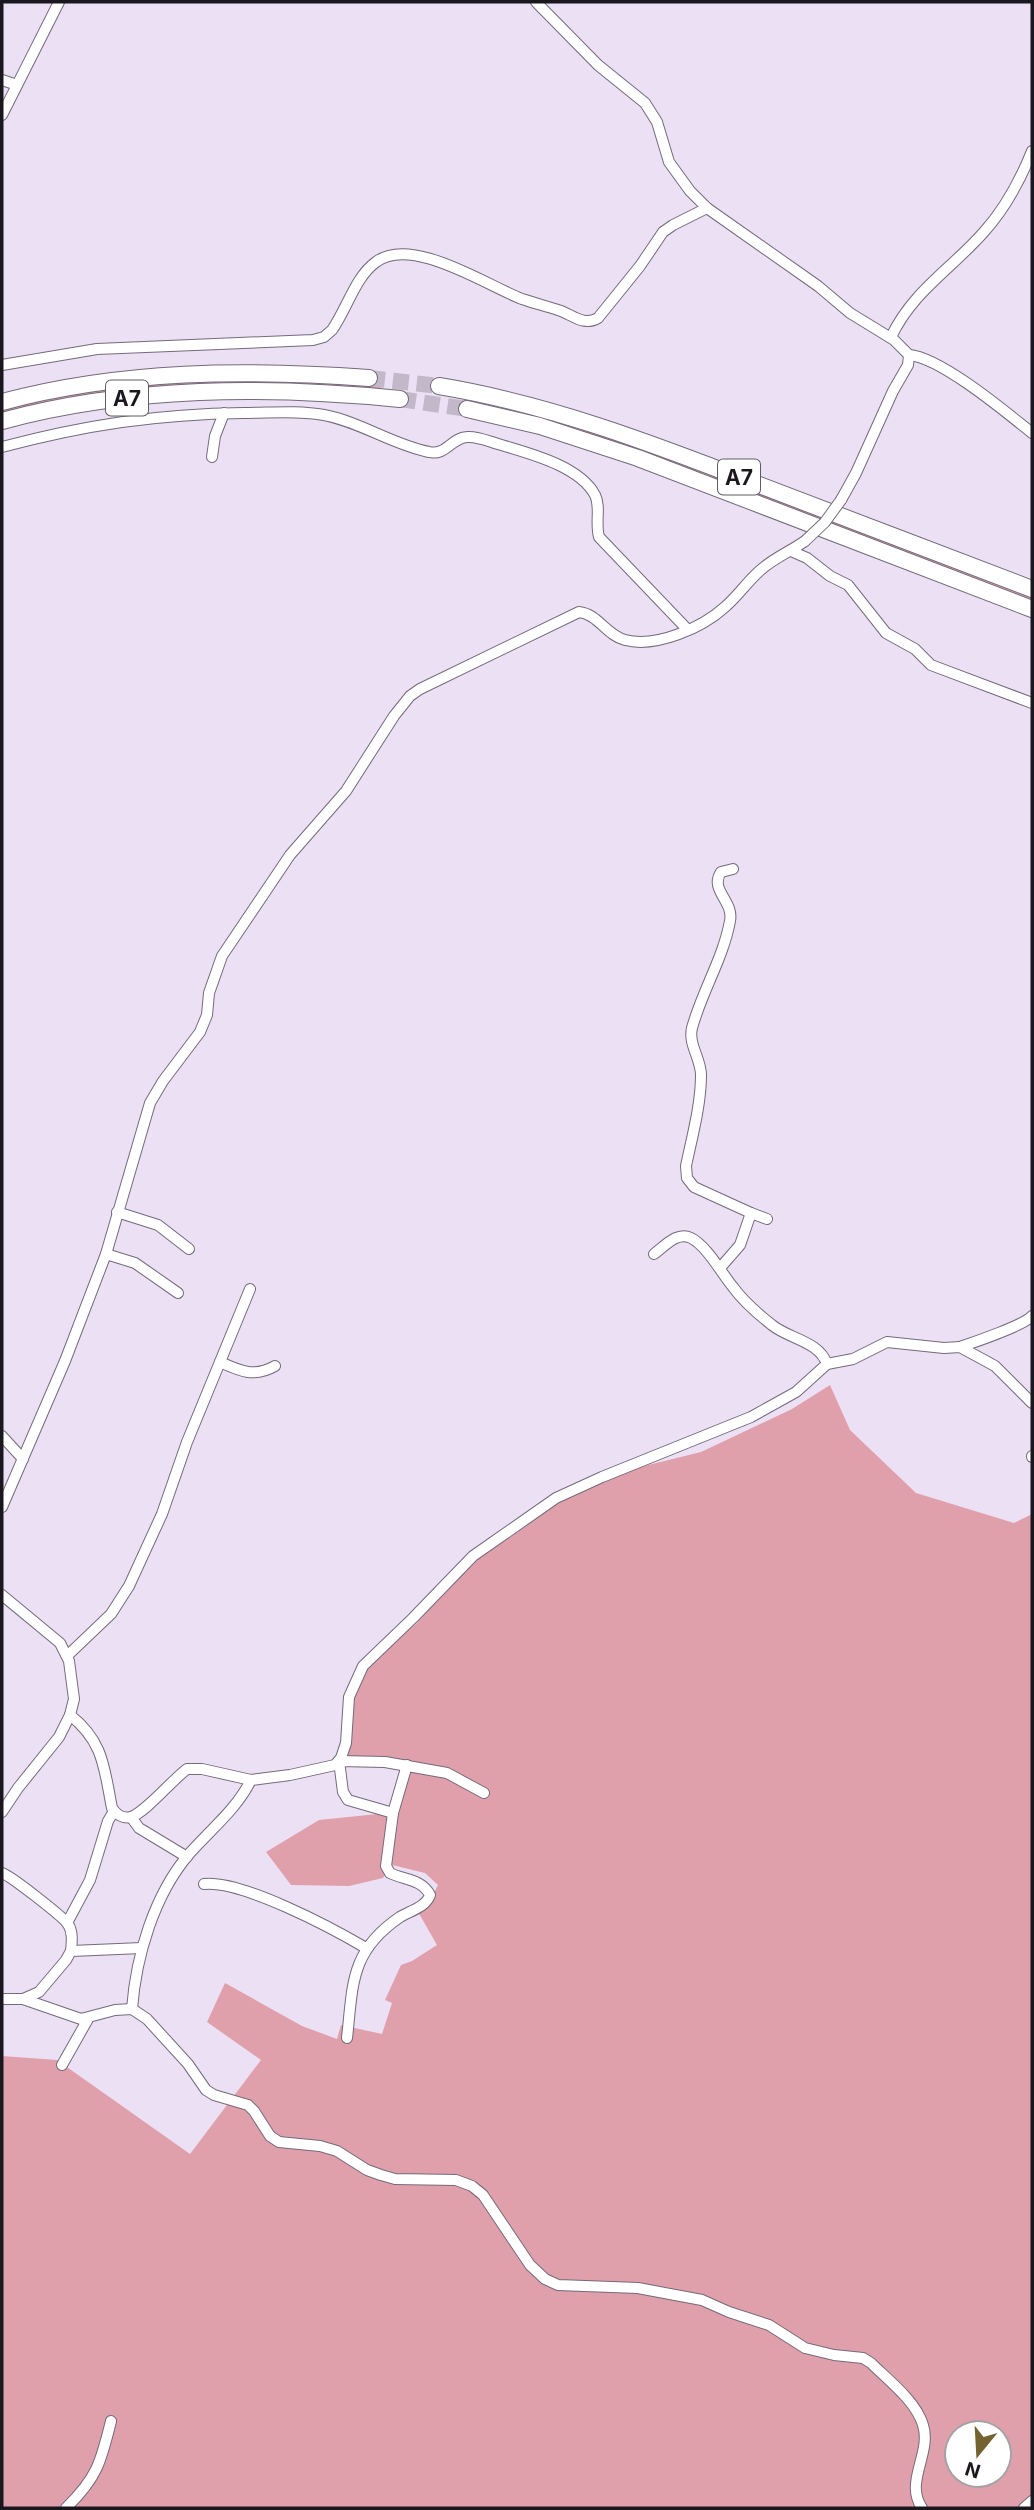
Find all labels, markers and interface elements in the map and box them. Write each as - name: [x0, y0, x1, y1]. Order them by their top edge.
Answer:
- road number: Α7: [106, 380, 148, 416]
- road number: Α7: [718, 460, 760, 494]
- north arrow: [943, 2419, 1013, 2489]
- text: N: [962, 2457, 983, 2483]

